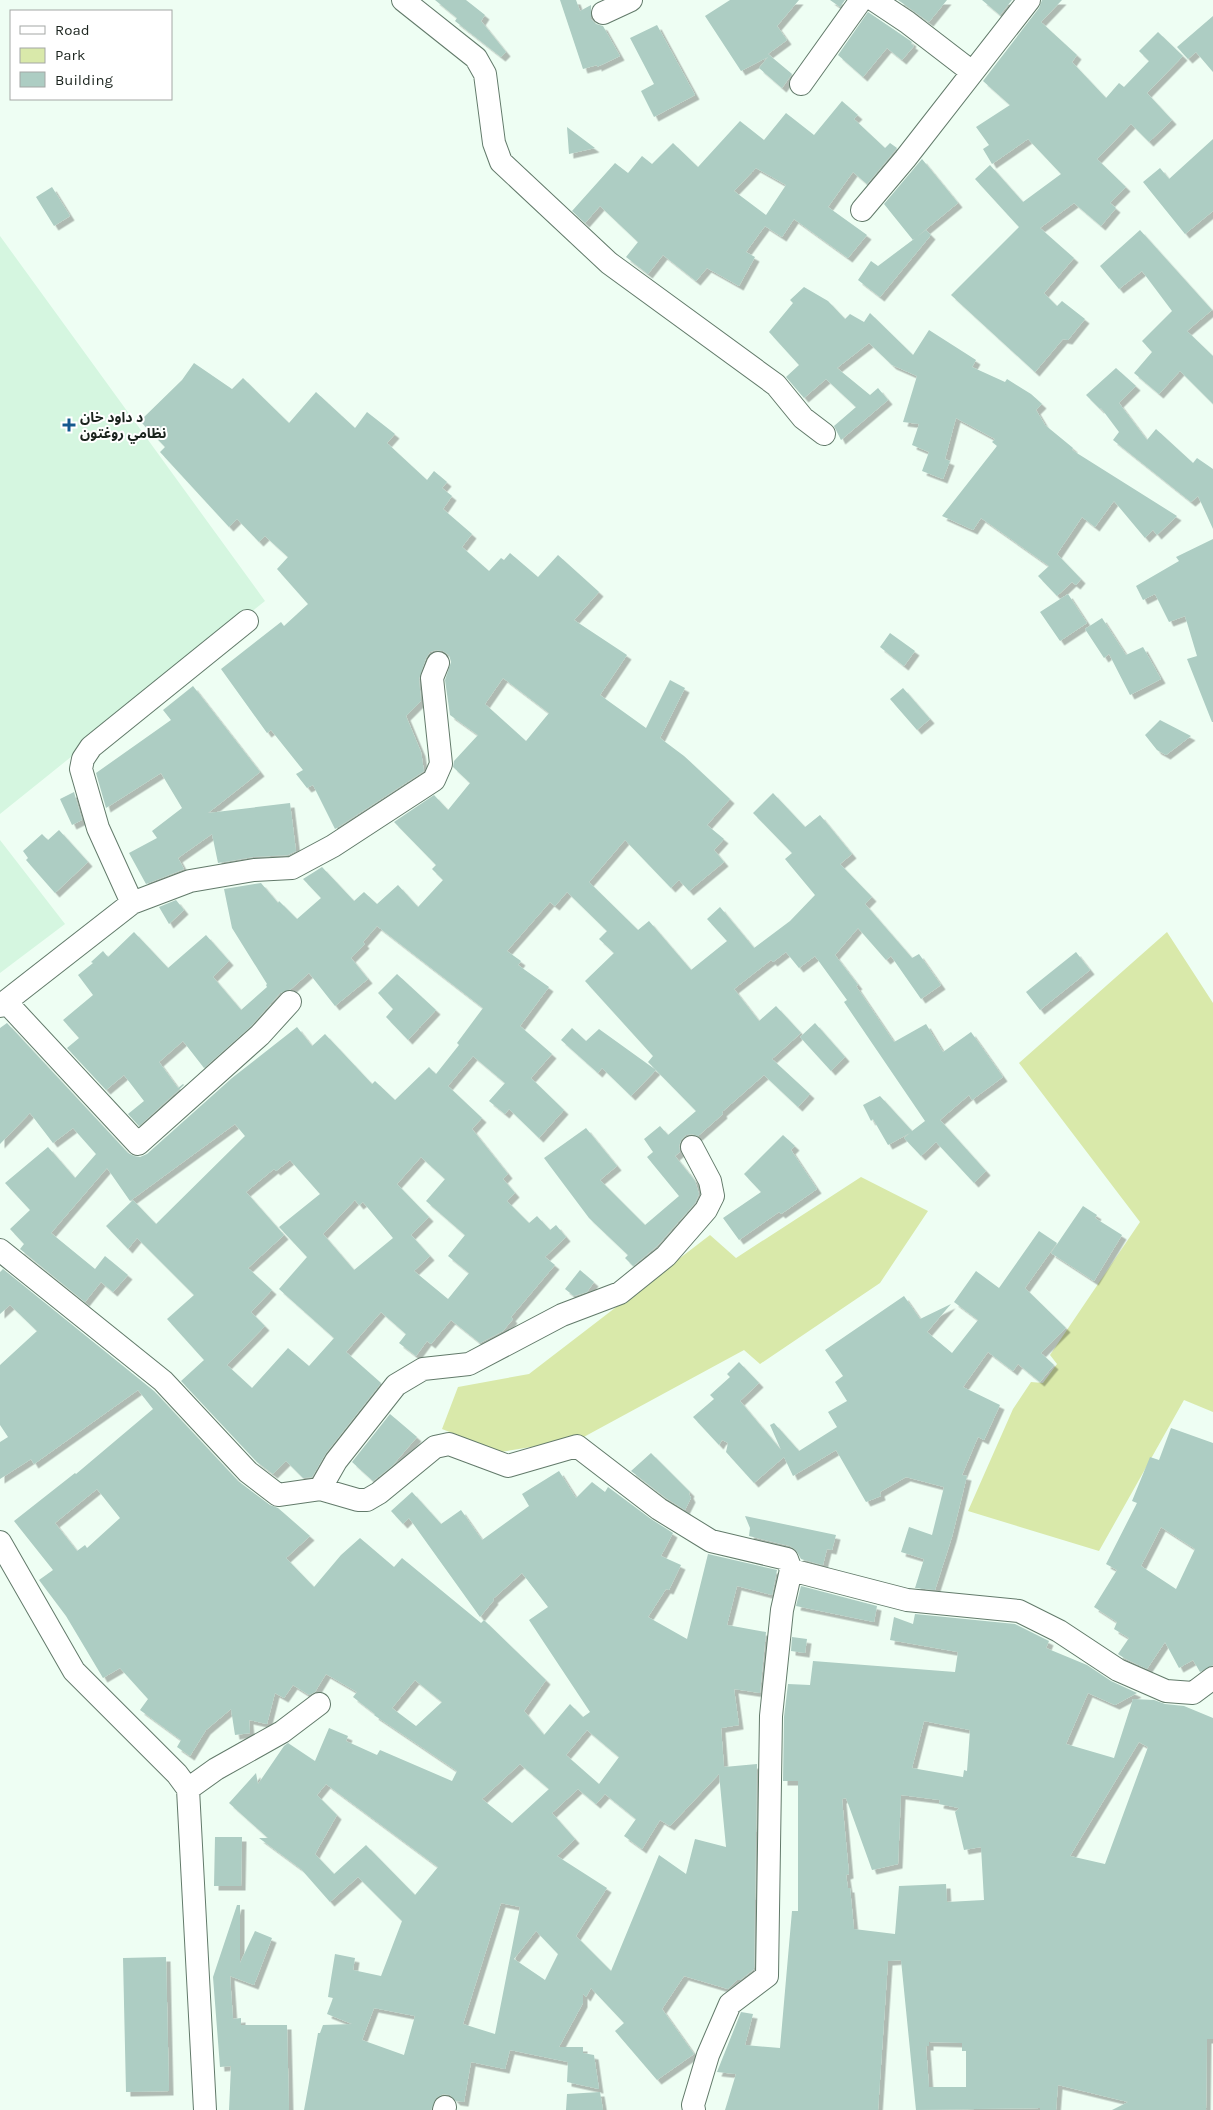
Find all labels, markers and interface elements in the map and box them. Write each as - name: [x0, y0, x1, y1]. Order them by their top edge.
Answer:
- legend: [10, 10, 172, 100]
- text: Road: [55, 21, 90, 39]
- text: Park: [55, 46, 85, 64]
- text: Building: [55, 71, 113, 89]
- place label: د داود خان نظامي روغتون: [80, 409, 166, 444]
- marker: د داود خان نظامي روغتون: [62, 418, 76, 432]

